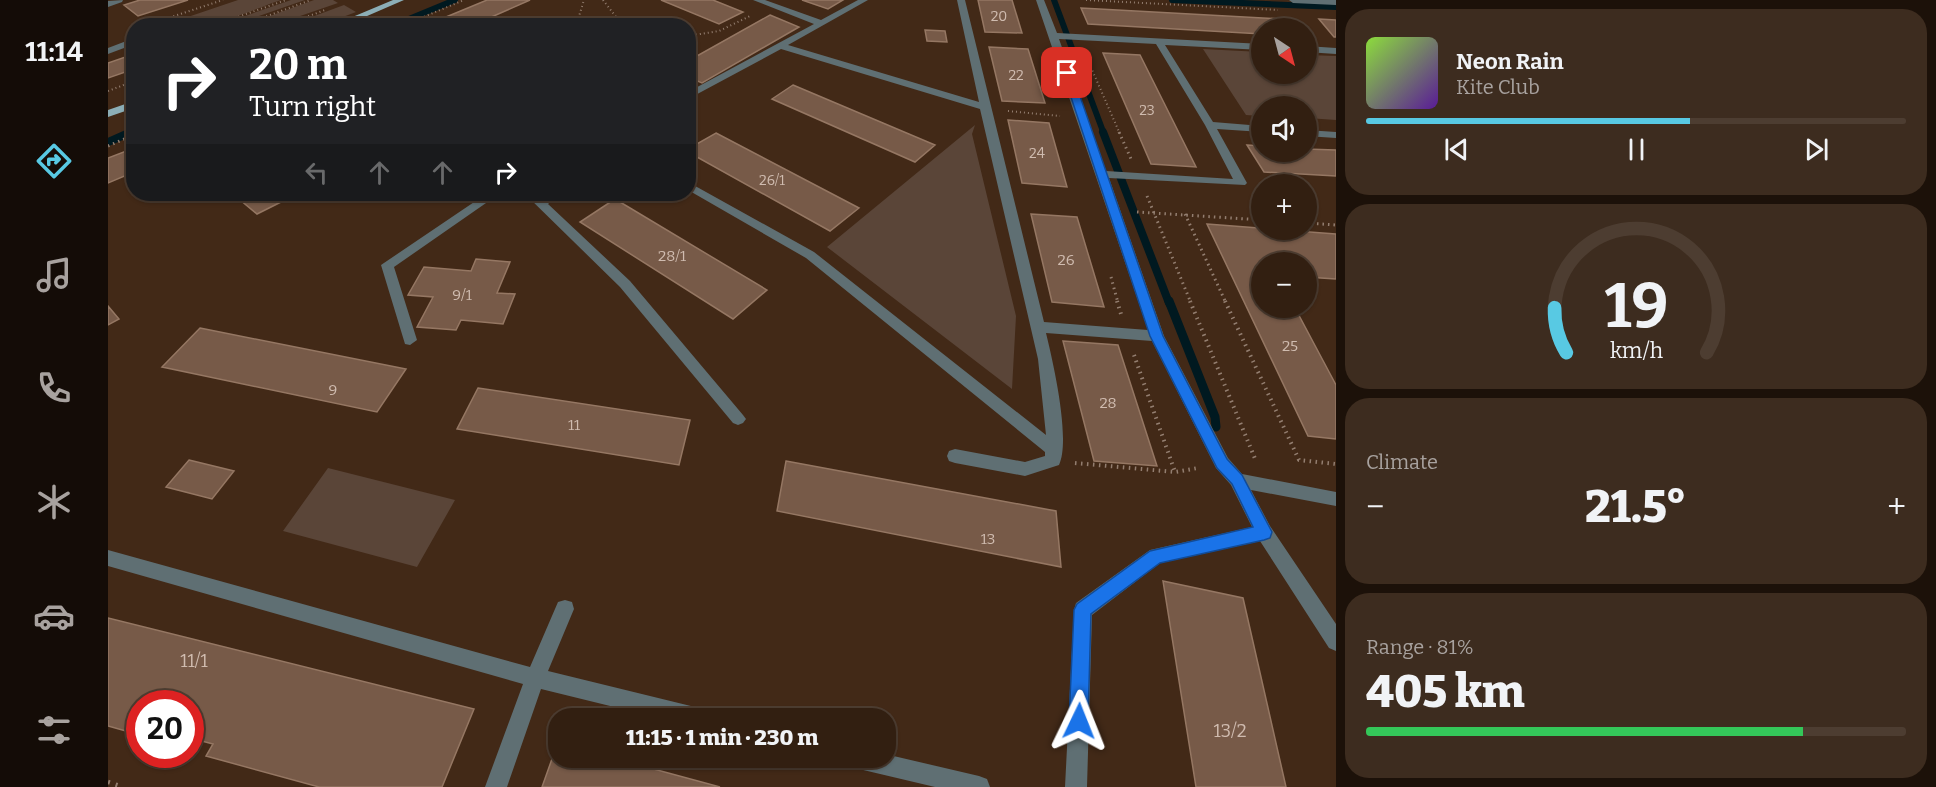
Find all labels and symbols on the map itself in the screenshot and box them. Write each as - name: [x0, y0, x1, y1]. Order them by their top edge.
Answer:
- house number: 20: [991, 8, 1007, 25]
- north arrow: [1251, 18, 1317, 84]
- pin: [1041, 47, 1092, 98]
- house number: 22: [1008, 67, 1024, 84]
- house number: 23: [1139, 102, 1155, 119]
- house number: 24: [1029, 145, 1045, 162]
- house number: 26/1: [759, 172, 785, 189]
- house number: 28/1: [658, 247, 686, 265]
- house number: 26: [1058, 251, 1075, 269]
- house number: 9/1: [452, 286, 472, 304]
- house number: 25: [1282, 337, 1298, 355]
- house number: 9: [329, 381, 337, 399]
- house number: 28: [1099, 394, 1117, 412]
- house number: 11: [568, 416, 580, 434]
- house number: 13: [981, 530, 995, 548]
- house number: 11/1: [180, 650, 209, 672]
- position arrow: [1047, 689, 1111, 753]
- speed limit sign: 20: [126, 690, 204, 768]
- house number: 13/2: [1213, 720, 1247, 742]

